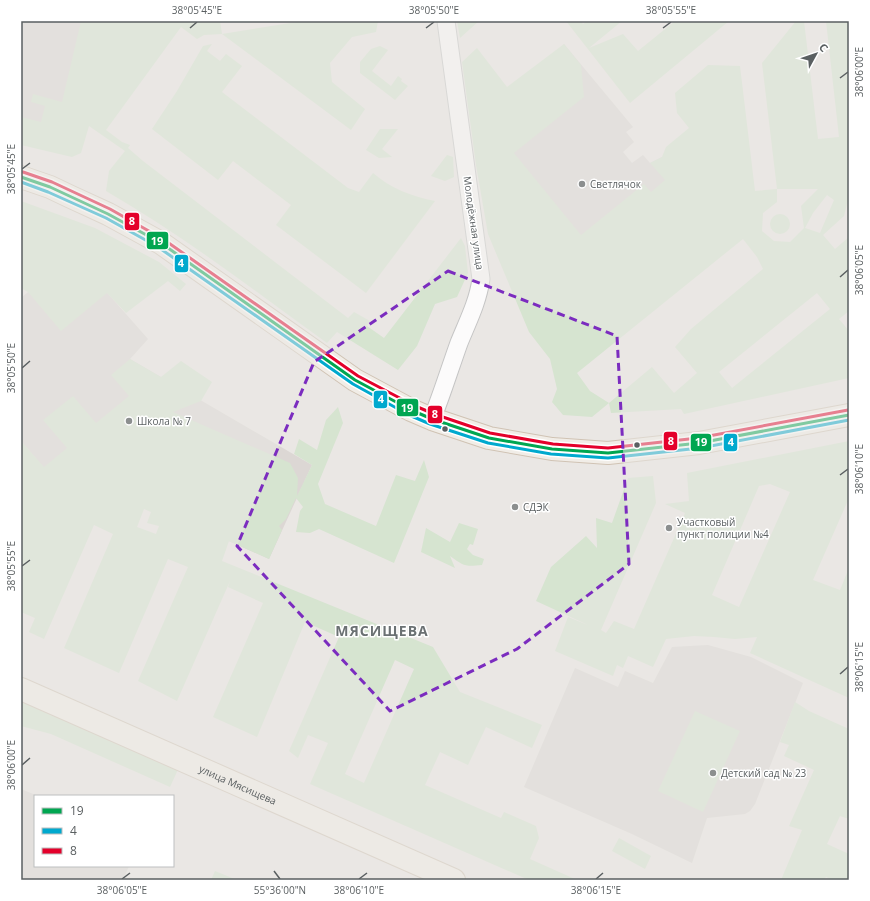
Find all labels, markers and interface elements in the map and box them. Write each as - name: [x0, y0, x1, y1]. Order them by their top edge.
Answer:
- text: 38°05'45"E: [172, 3, 222, 17]
- text: 38°05'50"E: [409, 3, 459, 17]
- text: 38°05'55"E: [646, 3, 696, 17]
- north arrow: [796, 34, 836, 74]
- text: С: [816, 40, 832, 55]
- text: 38°06'00"E: [852, 47, 866, 97]
- text: 38°05'45"E: [4, 144, 18, 194]
- street label: Молодёжная улица: [460, 175, 488, 271]
- place label: Светлячок: [590, 177, 642, 191]
- marker: Светлячок: [577, 179, 587, 189]
- line badge: 8: [124, 212, 140, 231]
- text: 8: [129, 213, 135, 228]
- line badge: 19: [146, 231, 169, 250]
- text: 19: [151, 233, 163, 248]
- text: 38°06'05"E: [852, 245, 866, 295]
- line badge: 4: [174, 254, 189, 273]
- text: 4: [178, 255, 185, 270]
- text: 38°05'50"E: [4, 343, 18, 393]
- line badge: 4: [373, 390, 388, 409]
- text: 4: [378, 391, 385, 406]
- line badge: 19: [396, 398, 419, 417]
- text: 19: [401, 400, 413, 415]
- line badge: 8: [427, 405, 443, 424]
- text: 8: [432, 406, 438, 421]
- place label: Школа № 7: [137, 414, 191, 428]
- marker: Школа № 7: [124, 416, 134, 426]
- unlabelled marker: [440, 424, 450, 434]
- line badge: 8: [663, 431, 678, 451]
- text: 8: [668, 433, 674, 448]
- line badge: 19: [690, 433, 712, 452]
- line badge: 4: [723, 433, 738, 452]
- text: 19: [695, 434, 707, 449]
- text: 4: [728, 434, 735, 449]
- unlabelled marker: [632, 440, 642, 450]
- text: 38°06'10"E: [852, 444, 866, 494]
- place label: СДЭК: [523, 500, 549, 514]
- marker: СДЭК: [510, 502, 520, 512]
- place label: Участковый пункт полиции №4: [677, 515, 769, 541]
- marker: Участковый пункт полиции №4: [664, 523, 674, 533]
- text: 38°05'55"E: [4, 541, 18, 591]
- district label: МЯСИЩЕВА: [335, 621, 429, 640]
- text: 38°06'15"E: [852, 642, 866, 692]
- text: 38°06'00"E: [4, 740, 18, 790]
- street label: улица Мясищева: [197, 761, 279, 808]
- place label: Детский сад № 23: [721, 766, 807, 780]
- marker: Детский сад № 23: [708, 768, 718, 778]
- legend: [34, 795, 174, 867]
- text: 19: [70, 802, 84, 819]
- text: 4: [70, 822, 77, 839]
- text: 8: [70, 842, 77, 859]
- text: 38°06'05"E: [97, 883, 147, 897]
- text: 55°36'00"N: [254, 883, 306, 897]
- text: 38°06'10"E: [334, 883, 384, 897]
- text: 38°06'15"E: [571, 883, 621, 897]

